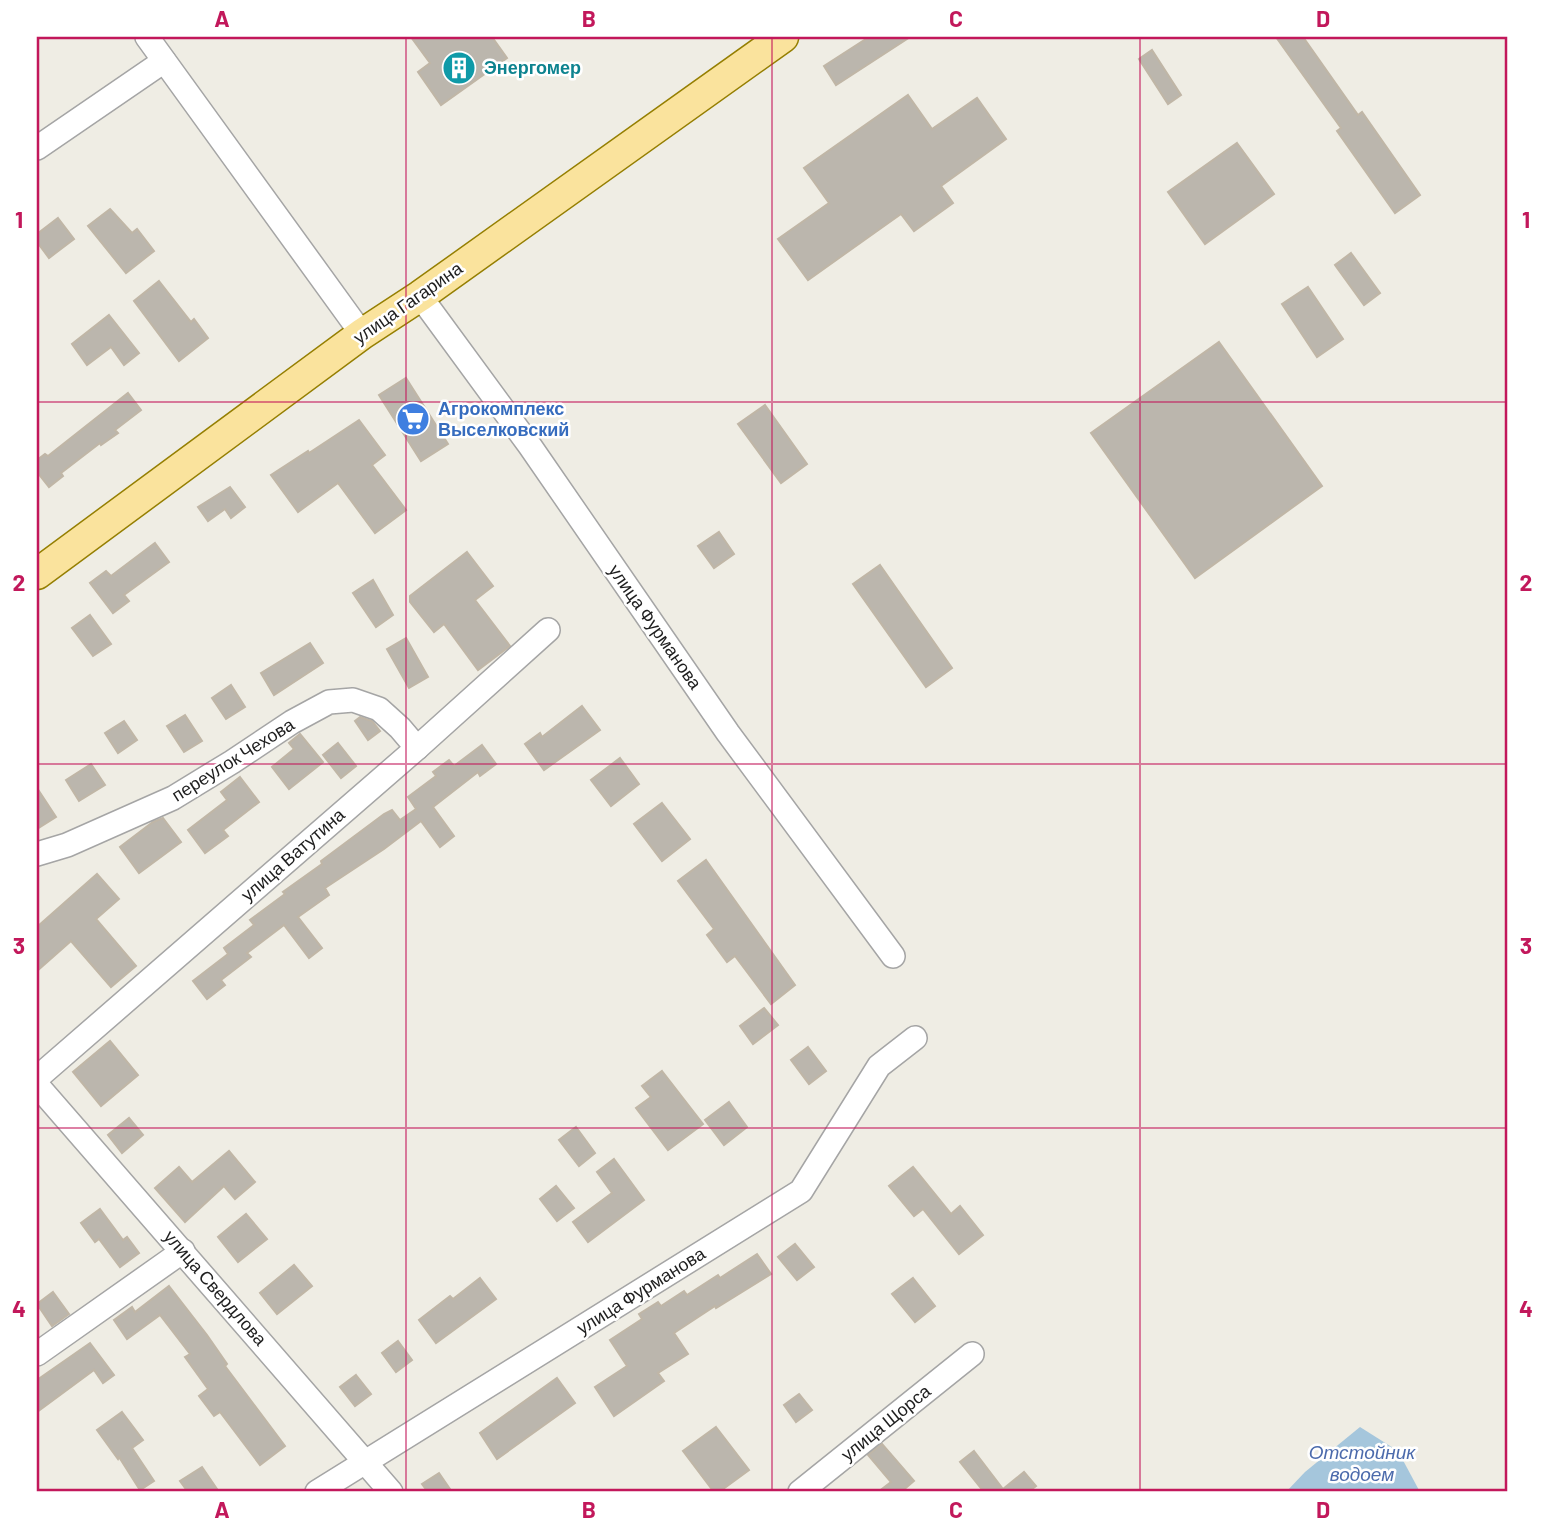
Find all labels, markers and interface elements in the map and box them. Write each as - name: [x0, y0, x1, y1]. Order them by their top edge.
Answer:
- text: A: [214, 4, 230, 32]
- text: B: [582, 4, 596, 32]
- text: C: [949, 4, 963, 32]
- text: D: [1316, 4, 1330, 32]
- building icon: Энергомер: [440, 49, 478, 87]
- place label: Энергомер: [484, 56, 581, 78]
- text: 1: [15, 205, 23, 233]
- text: 1: [1522, 205, 1530, 233]
- street label: улица Гагарина: [349, 256, 467, 348]
- place label: Агрокомплекс Выселковский: [438, 397, 569, 440]
- supermarket icon: Агрокомплекс Выселковский: [394, 400, 432, 438]
- street label: улица Фурманова: [605, 560, 708, 694]
- text: 2: [13, 568, 25, 596]
- text: 2: [1520, 568, 1532, 596]
- street label: переулок Чехова: [167, 712, 299, 806]
- street label: улица Ватутина: [236, 803, 350, 905]
- text: 3: [13, 931, 25, 959]
- text: 3: [1520, 931, 1532, 959]
- street label: улица Свердлова: [160, 1225, 272, 1350]
- street label: улица Фурманова: [572, 1241, 710, 1339]
- text: 4: [12, 1294, 26, 1322]
- text: 4: [1519, 1294, 1533, 1322]
- street label: улица Щорса: [836, 1379, 935, 1465]
- water label: Отстойник водоем: [1309, 1440, 1416, 1485]
- text: A: [214, 1495, 230, 1523]
- text: B: [582, 1495, 596, 1523]
- text: C: [949, 1495, 963, 1523]
- text: D: [1316, 1495, 1330, 1523]

